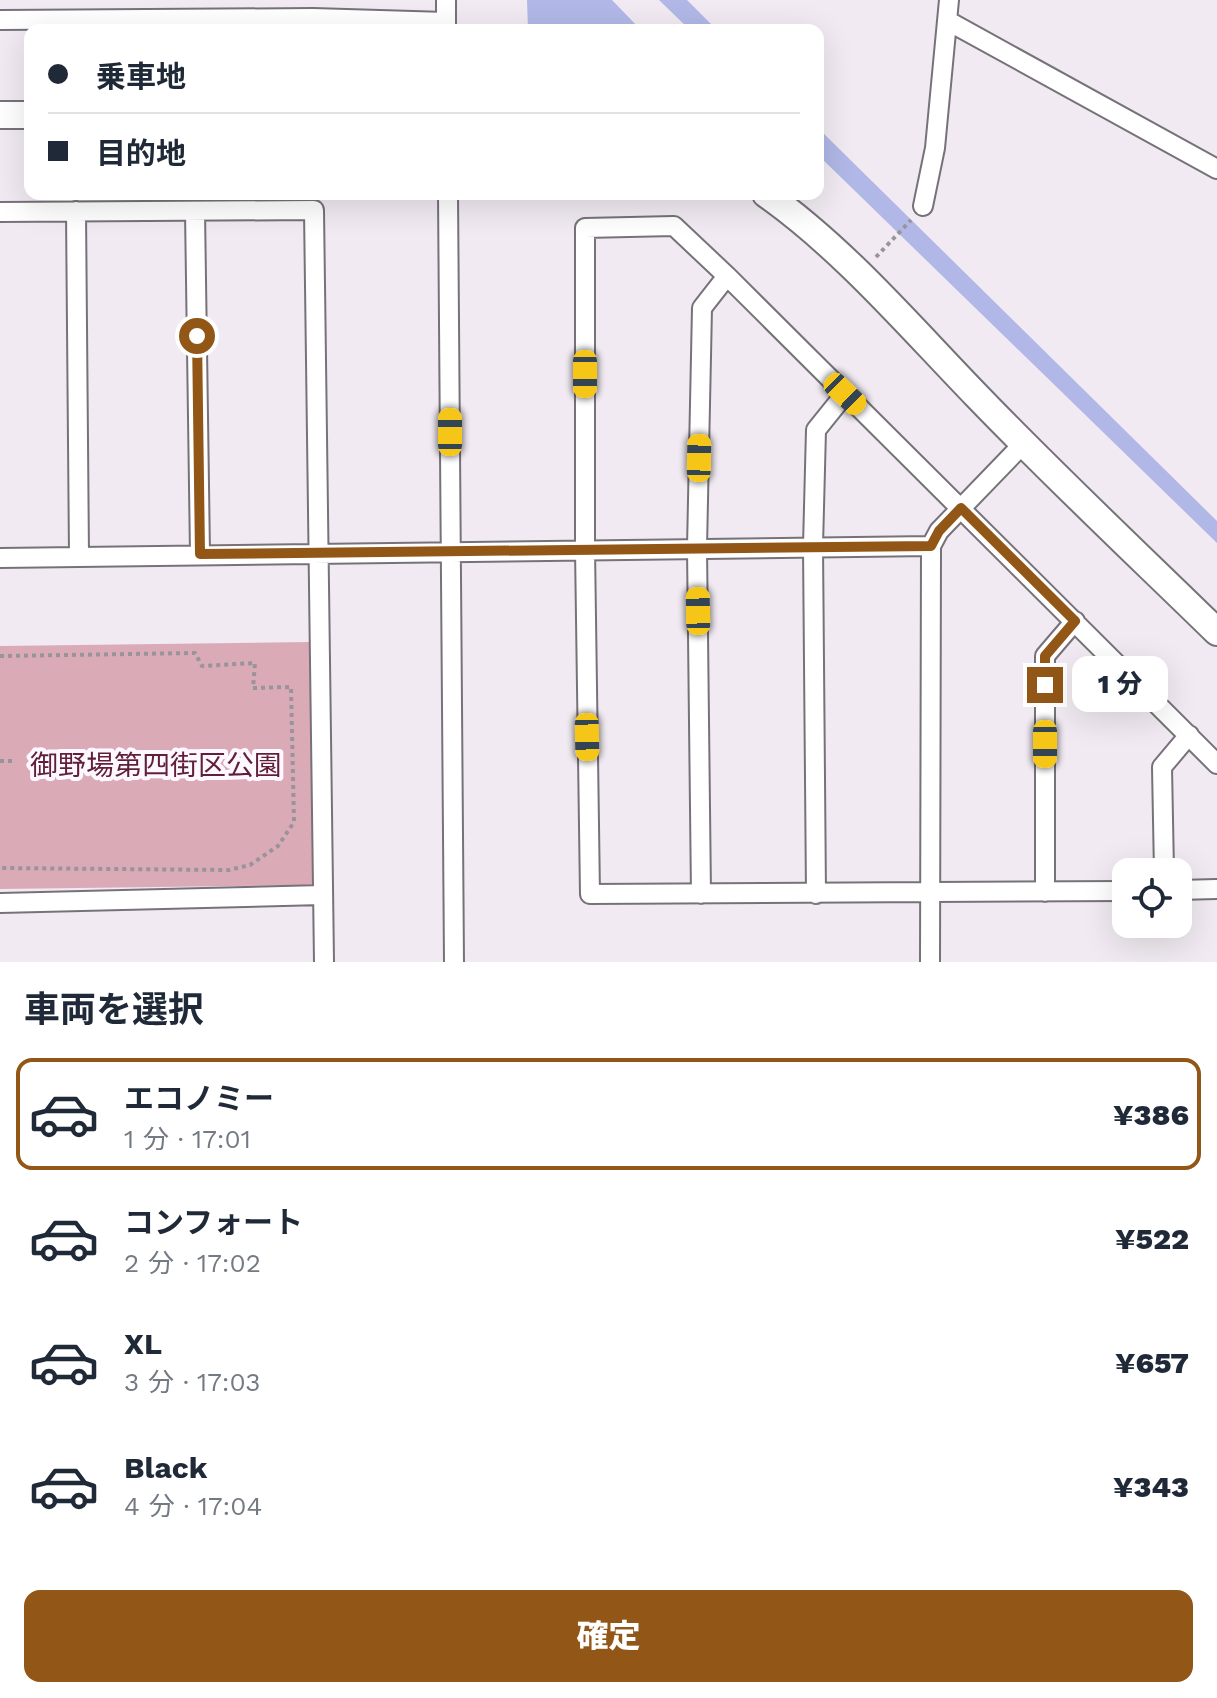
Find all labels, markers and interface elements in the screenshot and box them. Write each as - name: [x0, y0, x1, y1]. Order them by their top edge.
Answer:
- text: 乗車地: [96, 59, 186, 94]
- text: 目的地: [96, 136, 186, 171]
- route start: [179, 318, 215, 354]
- car: [573, 350, 597, 398]
- car: [819, 369, 871, 419]
- car: [438, 408, 462, 456]
- car: [687, 434, 711, 482]
- car: [686, 587, 710, 635]
- callout: 1 分: [1073, 657, 1169, 713]
- route end: [1027, 667, 1063, 703]
- text: 1 分: [1098, 669, 1142, 699]
- car: [575, 713, 599, 761]
- car: [1033, 720, 1057, 768]
- park label: 御野場第四街区公園: [30, 749, 282, 782]
- map controls: [1112, 858, 1192, 938]
- button: locate: [1112, 858, 1192, 938]
- text: 車両を選択: [24, 989, 204, 1031]
- icon: car: [28, 1078, 100, 1150]
- text: エコノミー: [124, 1081, 274, 1116]
- text: ¥386: [1113, 1097, 1189, 1132]
- text: 1 分 · 17:01: [124, 1124, 251, 1154]
- icon: car: [28, 1202, 100, 1274]
- text: コンフォート: [124, 1205, 303, 1240]
- text: ¥522: [1115, 1221, 1189, 1256]
- text: 2 分 · 17:02: [124, 1248, 261, 1278]
- icon: car: [28, 1326, 100, 1398]
- text: XL: [124, 1326, 162, 1361]
- text: ¥657: [1115, 1345, 1189, 1380]
- text: 3 分 · 17:03: [124, 1367, 260, 1397]
- icon: car: [28, 1450, 100, 1522]
- text: Black: [124, 1450, 208, 1485]
- text: ¥343: [1113, 1469, 1189, 1504]
- text: 4 分 · 17:04: [124, 1491, 262, 1521]
- button: 確定: [24, 1590, 1193, 1682]

